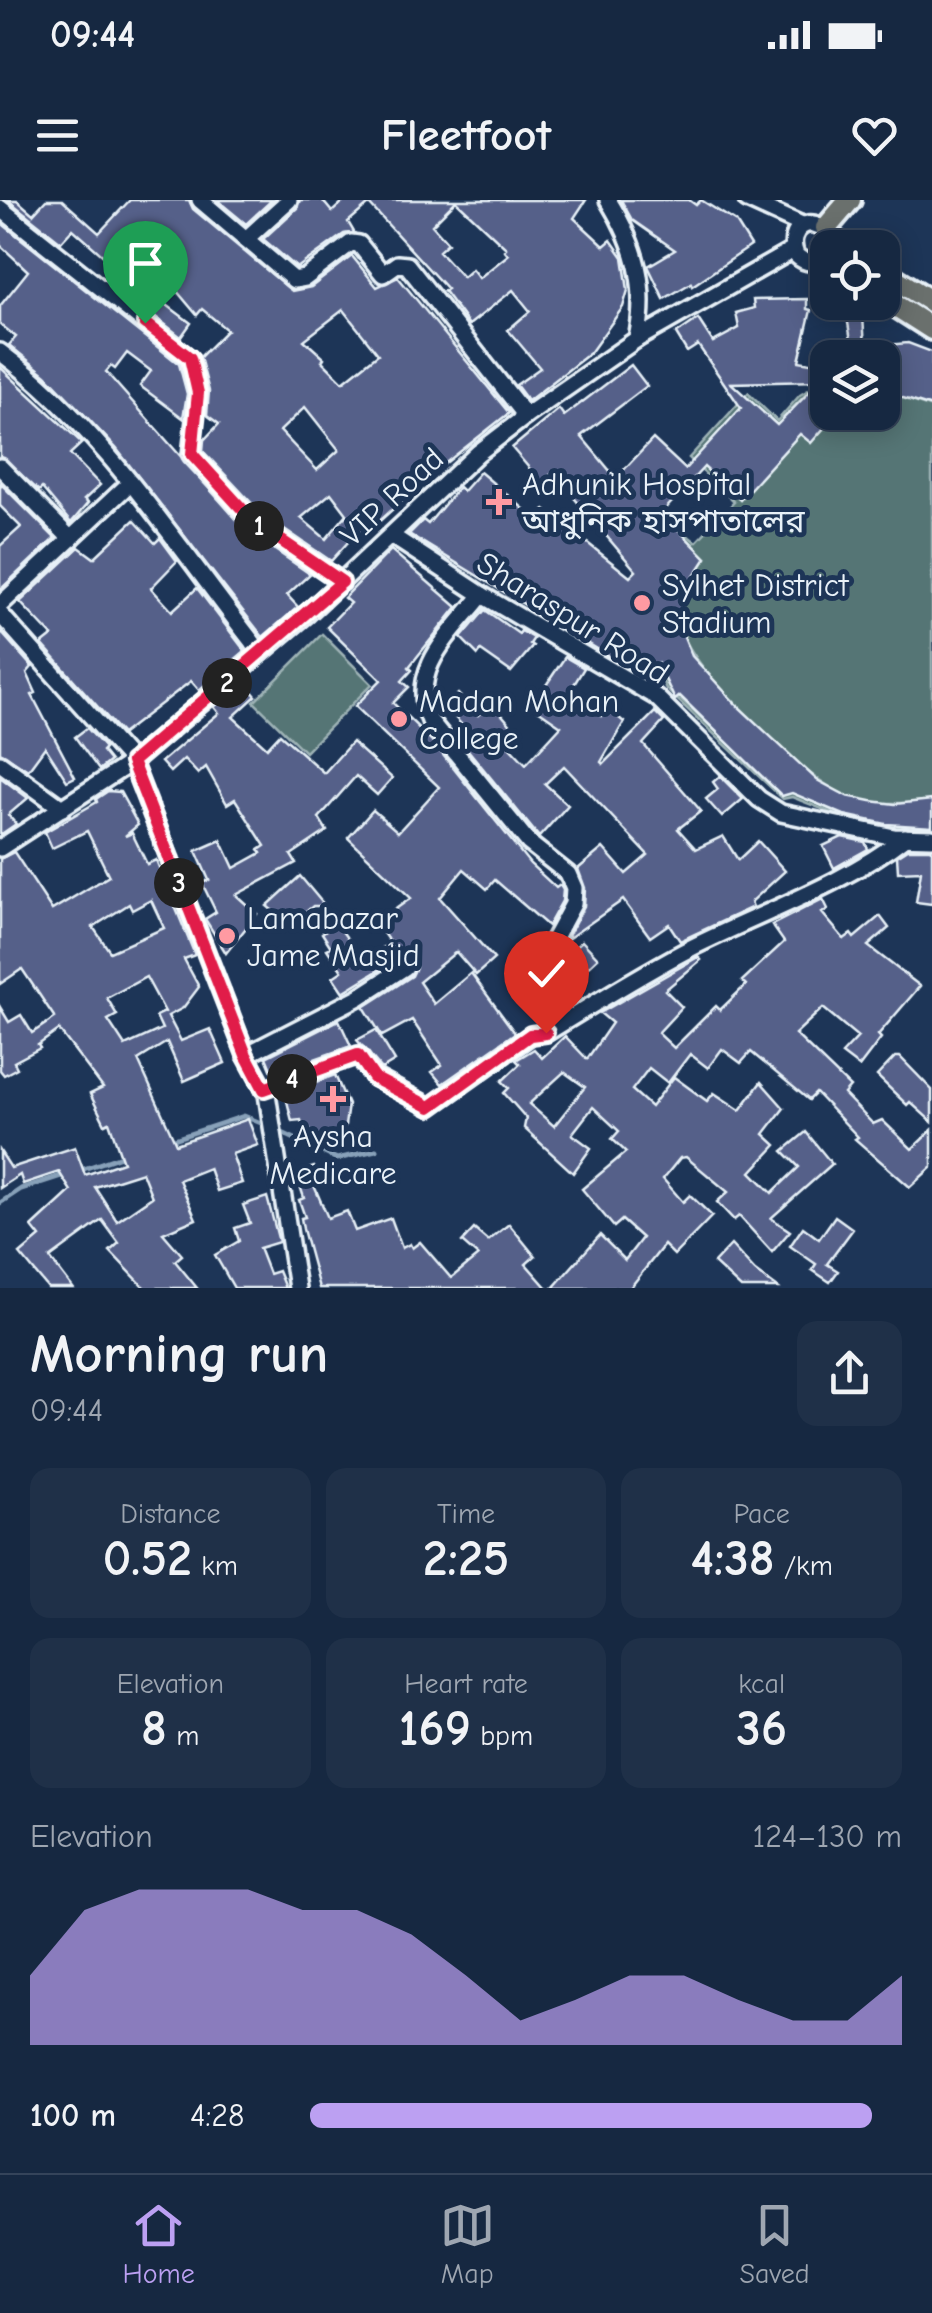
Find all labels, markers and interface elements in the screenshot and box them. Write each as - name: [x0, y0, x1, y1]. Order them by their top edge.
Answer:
- text: 09:44: [50, 13, 135, 57]
- icon: menu: [30, 108, 85, 163]
- icon: heart: [847, 108, 902, 163]
- text: Fleetfoot: [381, 109, 551, 161]
- pin: [103, 221, 188, 324]
- map controls: [810, 230, 900, 430]
- button: locate: [810, 230, 900, 320]
- icon: arrive: [118, 236, 173, 291]
- button: layers: [810, 340, 900, 430]
- street label: VIP Road: [333, 440, 451, 554]
- place label: Adhunik Hospital আধুনিক হাসপাতালের: [521, 466, 805, 540]
- marker: Adhunik Hospital আধুনিক হাসপাতালের: [486, 489, 512, 515]
- pin: 1: [234, 501, 284, 551]
- text: 1: [253, 510, 265, 542]
- street label: Sharaspur Road: [470, 544, 676, 692]
- place label: Sylhet District Stadium: [662, 567, 849, 641]
- marker: Sylhet District Stadium: [631, 592, 653, 614]
- pin: 2: [202, 658, 252, 708]
- text: 2: [220, 667, 234, 699]
- place label: Madan Mohan College: [419, 683, 619, 757]
- marker: Madan Mohan College: [388, 708, 410, 730]
- pin: 3: [154, 858, 204, 908]
- text: 3: [172, 867, 186, 899]
- place label: Lamabazar Jame Masjid: [247, 900, 420, 974]
- marker: Lamabazar Jame Masjid: [216, 925, 238, 947]
- pin: [504, 931, 589, 1034]
- icon: check: [519, 946, 574, 1001]
- pin: 4: [267, 1054, 317, 1104]
- text: 4: [285, 1063, 299, 1095]
- marker: Aysha Medicare: [320, 1086, 346, 1112]
- place label: Aysha Medicare: [269, 1118, 397, 1192]
- button: share: [797, 1321, 902, 1426]
- text: Morning run: [30, 1322, 328, 1386]
- text: 09:44: [30, 1392, 103, 1429]
- text: Distance: [120, 1498, 220, 1530]
- text: Time: [437, 1498, 495, 1530]
- text: Pace: [733, 1498, 790, 1530]
- text: 0.52: [103, 1530, 192, 1588]
- text: 2:25: [423, 1530, 509, 1588]
- text: 4:38: [690, 1530, 775, 1588]
- text: km: [192, 1550, 238, 1582]
- text: /km: [775, 1550, 833, 1582]
- text: Elevation: [117, 1668, 224, 1700]
- text: Heart rate: [404, 1668, 528, 1700]
- text: kcal: [738, 1668, 785, 1700]
- text: 8: [141, 1700, 167, 1758]
- text: 169: [399, 1700, 471, 1758]
- text: 36: [736, 1700, 787, 1758]
- text: m: [167, 1720, 199, 1752]
- text: bpm: [471, 1720, 533, 1752]
- text: Elevation: [30, 1818, 153, 1855]
- text: 124–130 m: [753, 1818, 902, 1855]
- text: 100 m: [30, 2097, 116, 2134]
- text: 4:28: [190, 2097, 245, 2134]
- tab: Home: [122, 2198, 195, 2290]
- tab: Map: [440, 2198, 495, 2290]
- tab: Saved: [740, 2198, 810, 2290]

